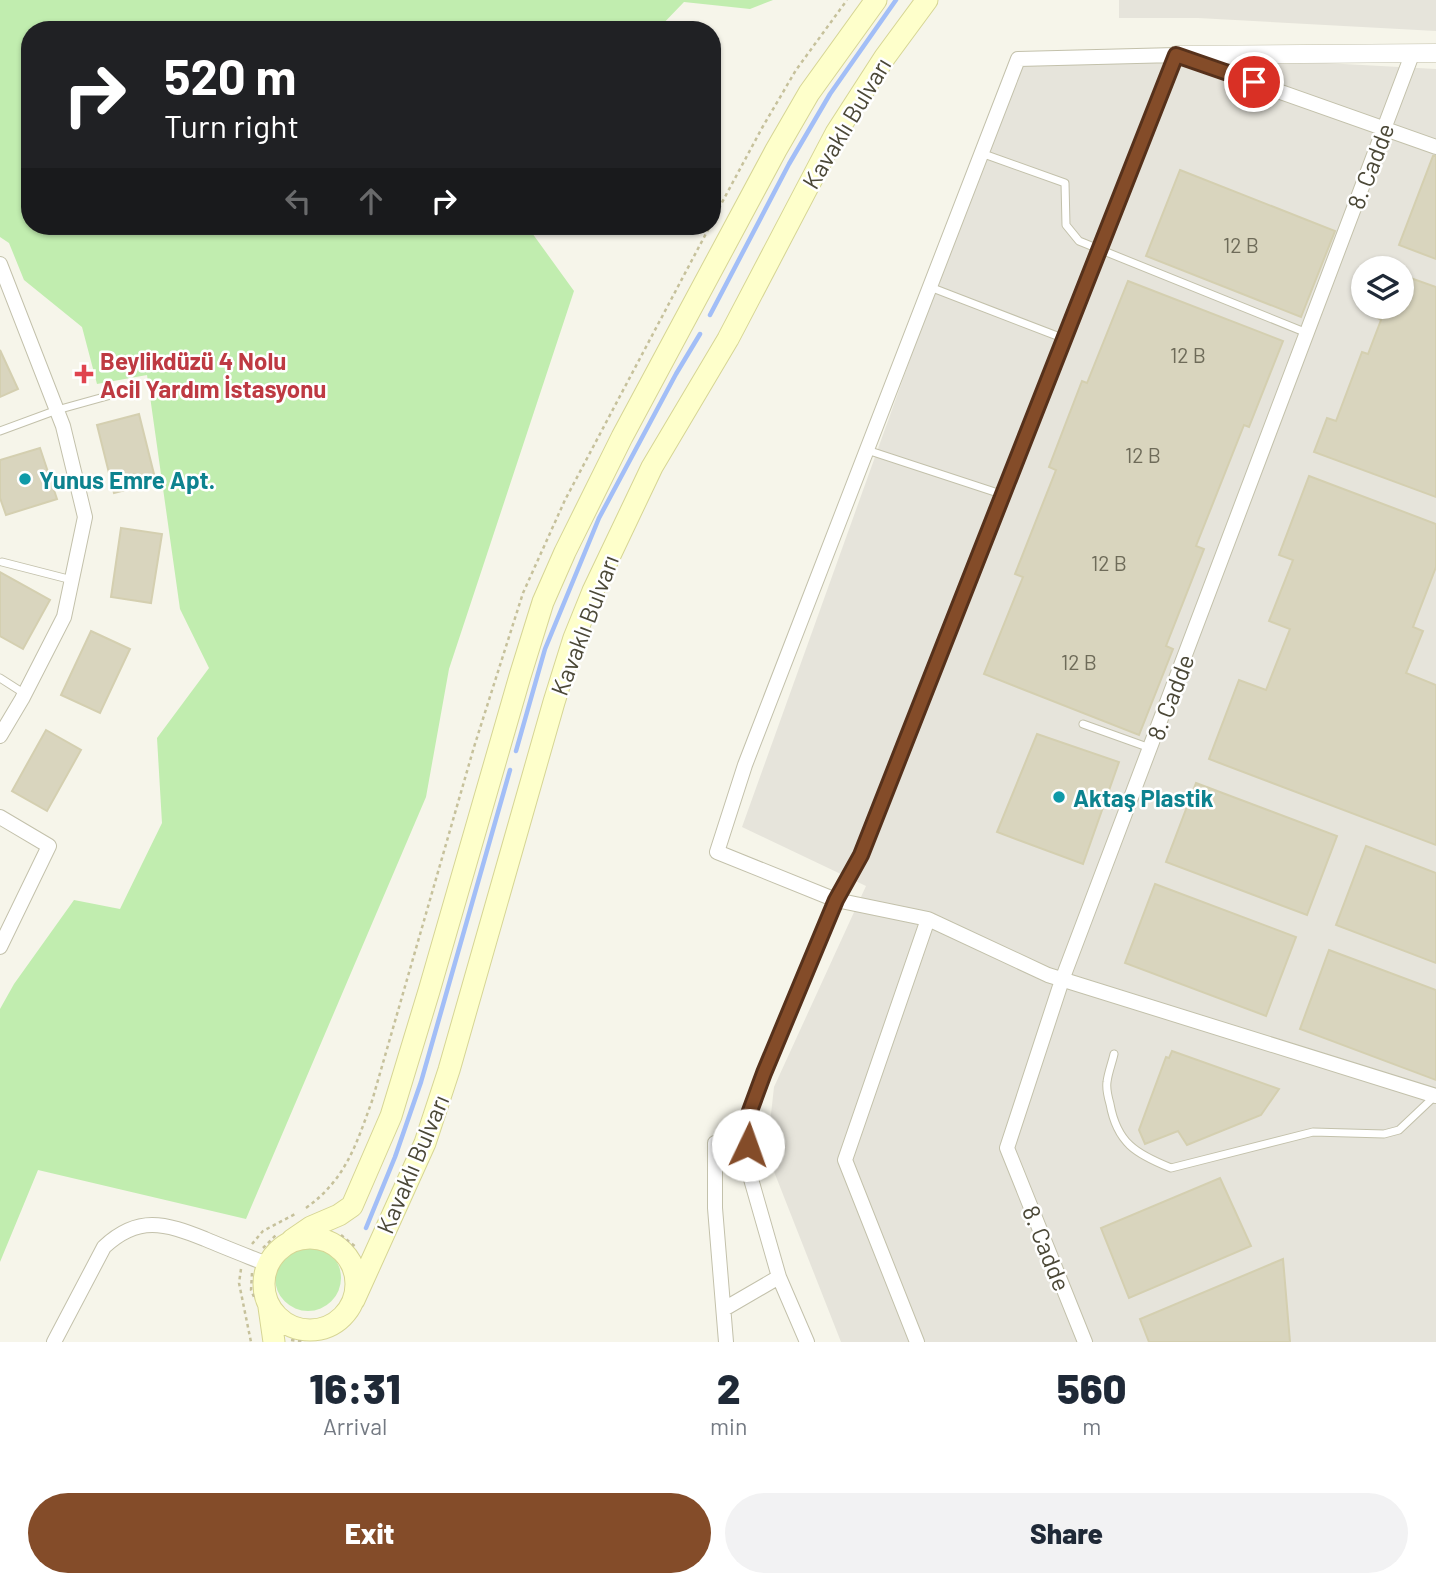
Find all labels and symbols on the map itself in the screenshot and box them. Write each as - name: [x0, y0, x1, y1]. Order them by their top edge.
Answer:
- street label: Kavaklı Bulvarı: [795, 52, 897, 194]
- pin: [1224, 52, 1284, 112]
- street label: 8. Cadde: [1340, 119, 1400, 213]
- house number: 12 B: [1223, 232, 1259, 257]
- house number: 12 B: [1170, 342, 1206, 367]
- place label: Beylikdüzü 4 Nolu Acil Yardım İstasyonu: [100, 346, 326, 403]
- marker: Beylikdüzü 4 Nolu Acil Yardım İstasyonu: [74, 364, 94, 384]
- house number: 12 B: [1125, 442, 1161, 467]
- place label: Yunus Emre Apt.: [39, 465, 215, 494]
- marker: Yunus Emre Apt.: [17, 471, 33, 487]
- house number: 12 B: [1091, 550, 1127, 575]
- street label: Kavaklı Bulvarı: [544, 551, 624, 699]
- house number: 12 B: [1061, 649, 1097, 674]
- street label: 8. Cadde: [1140, 650, 1200, 744]
- place label: Aktaş Plastik: [1073, 783, 1214, 812]
- marker: Aktaş Plastik: [1051, 789, 1067, 805]
- street label: Kavaklı Bulvarı: [370, 1090, 454, 1238]
- position arrow: [711, 1108, 785, 1182]
- street label: 8. Cadde: [1017, 1201, 1077, 1295]

